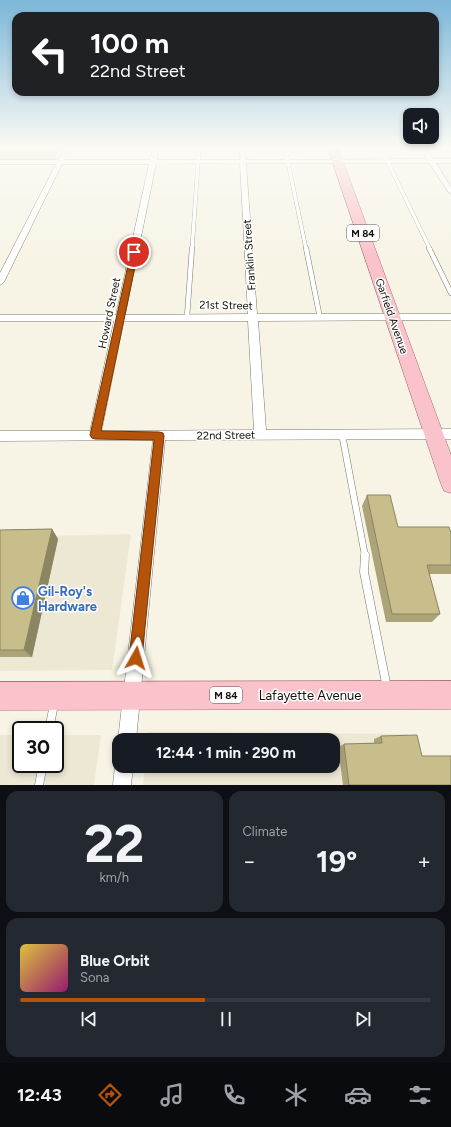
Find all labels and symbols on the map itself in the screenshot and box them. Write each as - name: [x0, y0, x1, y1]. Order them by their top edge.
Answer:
- street label: Franklin Street: [241, 219, 258, 291]
- road number: M 84: [347, 225, 379, 241]
- pin: [117, 235, 151, 269]
- street label: Howard Street: [96, 276, 123, 350]
- street label: Garfield Avenue: [373, 277, 411, 356]
- street label: 21st Street: [199, 299, 253, 312]
- street label: 22nd Street: [197, 428, 255, 443]
- place label: Gil-Roy's Hardware: [38, 584, 97, 614]
- shop icon: Gil-Roy's Hardware: [10, 585, 36, 611]
- position arrow: [115, 637, 157, 679]
- road number: M 84: [210, 687, 242, 703]
- street label: Lafayette Avenue: [259, 688, 361, 703]
- speed limit sign: 30: [12, 721, 64, 773]

